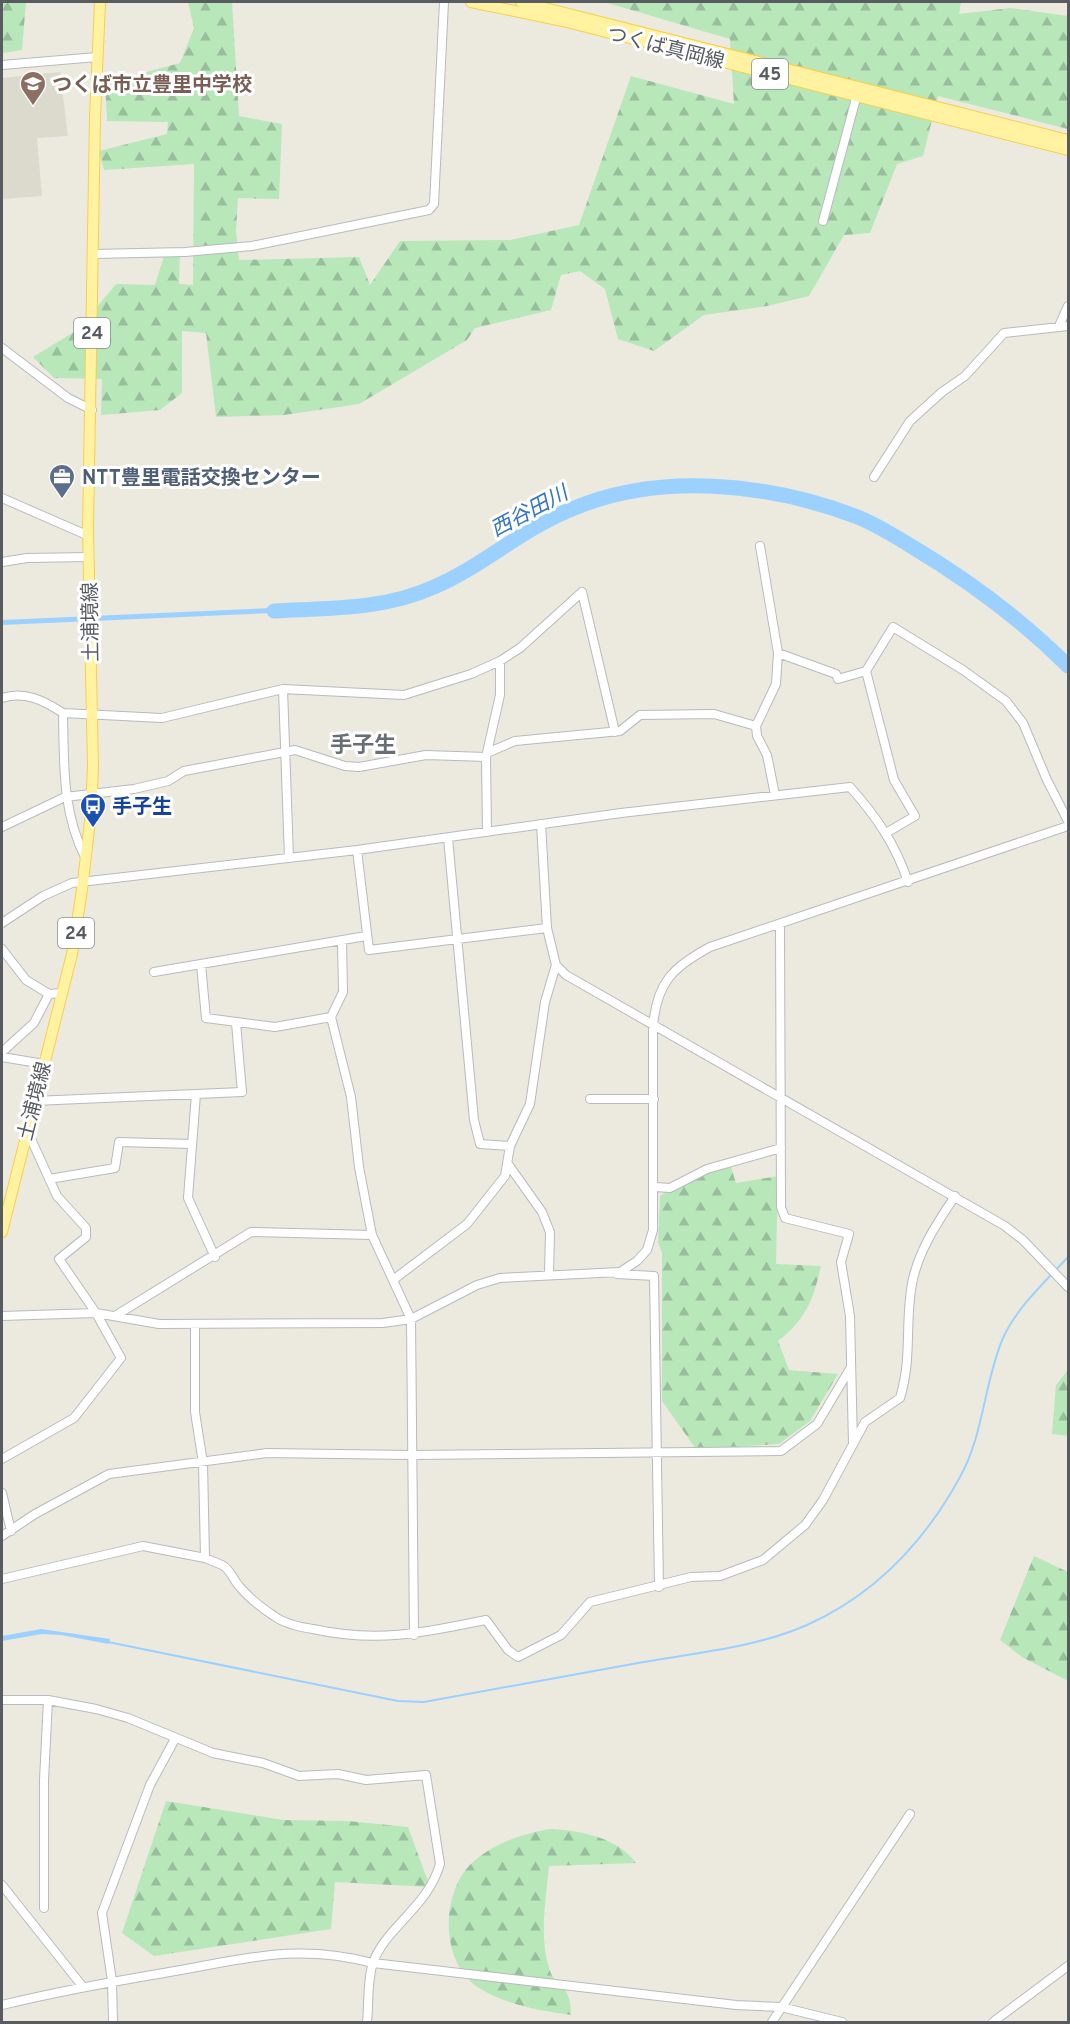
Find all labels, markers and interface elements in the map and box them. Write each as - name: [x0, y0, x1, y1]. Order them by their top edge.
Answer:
- street label: つくば真岡線: [604, 22, 727, 76]
- road number: 45: [752, 59, 788, 89]
- school or university icon: つくば市立豊里中学校: [18, 69, 48, 107]
- place label: つくば市立豊里中学校: [52, 73, 252, 99]
- road number: 24: [74, 318, 110, 348]
- office icon: NTT豊里電話交換センター: [47, 462, 77, 500]
- place label: NTT豊里電話交換センター: [82, 466, 321, 492]
- water label: 西谷田川: [486, 480, 575, 544]
- street label: 土浦境線: [78, 582, 106, 662]
- district label: 手子生: [330, 733, 396, 760]
- bus stop icon: 手子生: [78, 791, 108, 829]
- place label: 手子生: [112, 795, 172, 821]
- road number: 24: [58, 918, 94, 948]
- street label: 土浦境線: [14, 1060, 58, 1143]

